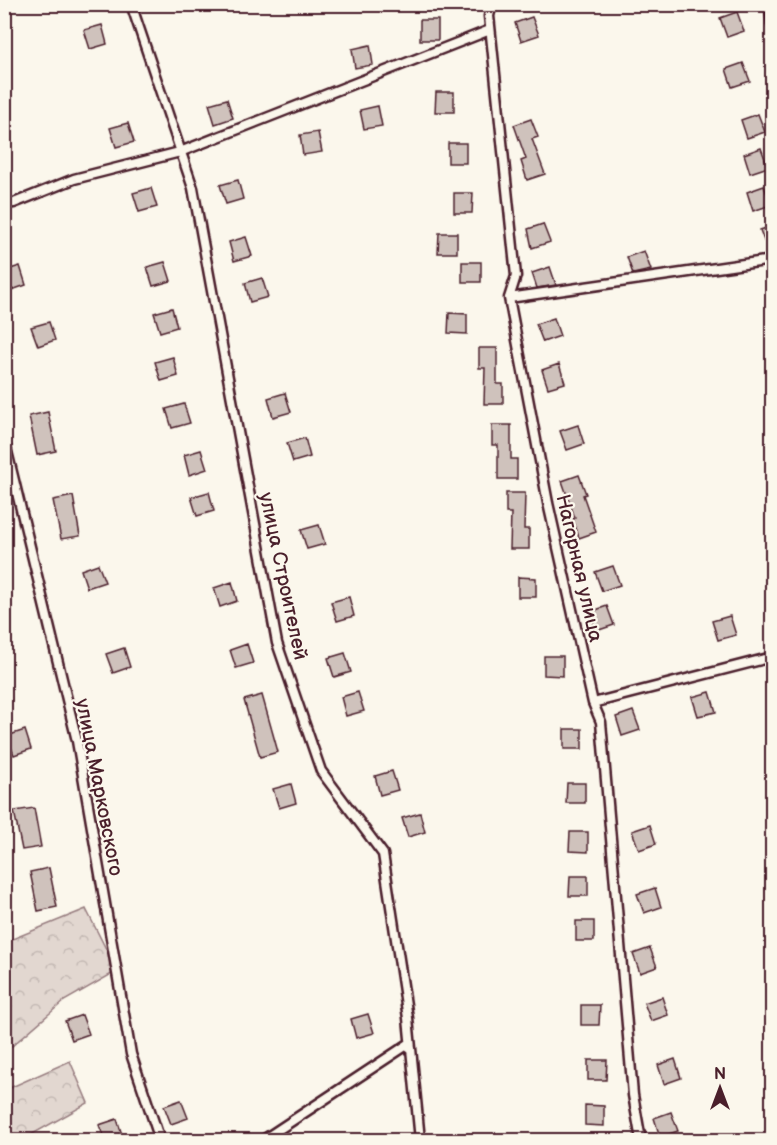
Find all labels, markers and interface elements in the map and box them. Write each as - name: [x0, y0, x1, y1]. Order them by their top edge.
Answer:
- street label: улица Строителей: [254, 490, 313, 662]
- street label: Нагорная улица: [550, 492, 608, 645]
- street label: улица Марковского: [70, 697, 128, 878]
- north arrow: [690, 1058, 750, 1118]
- text: N: [714, 1065, 726, 1084]

